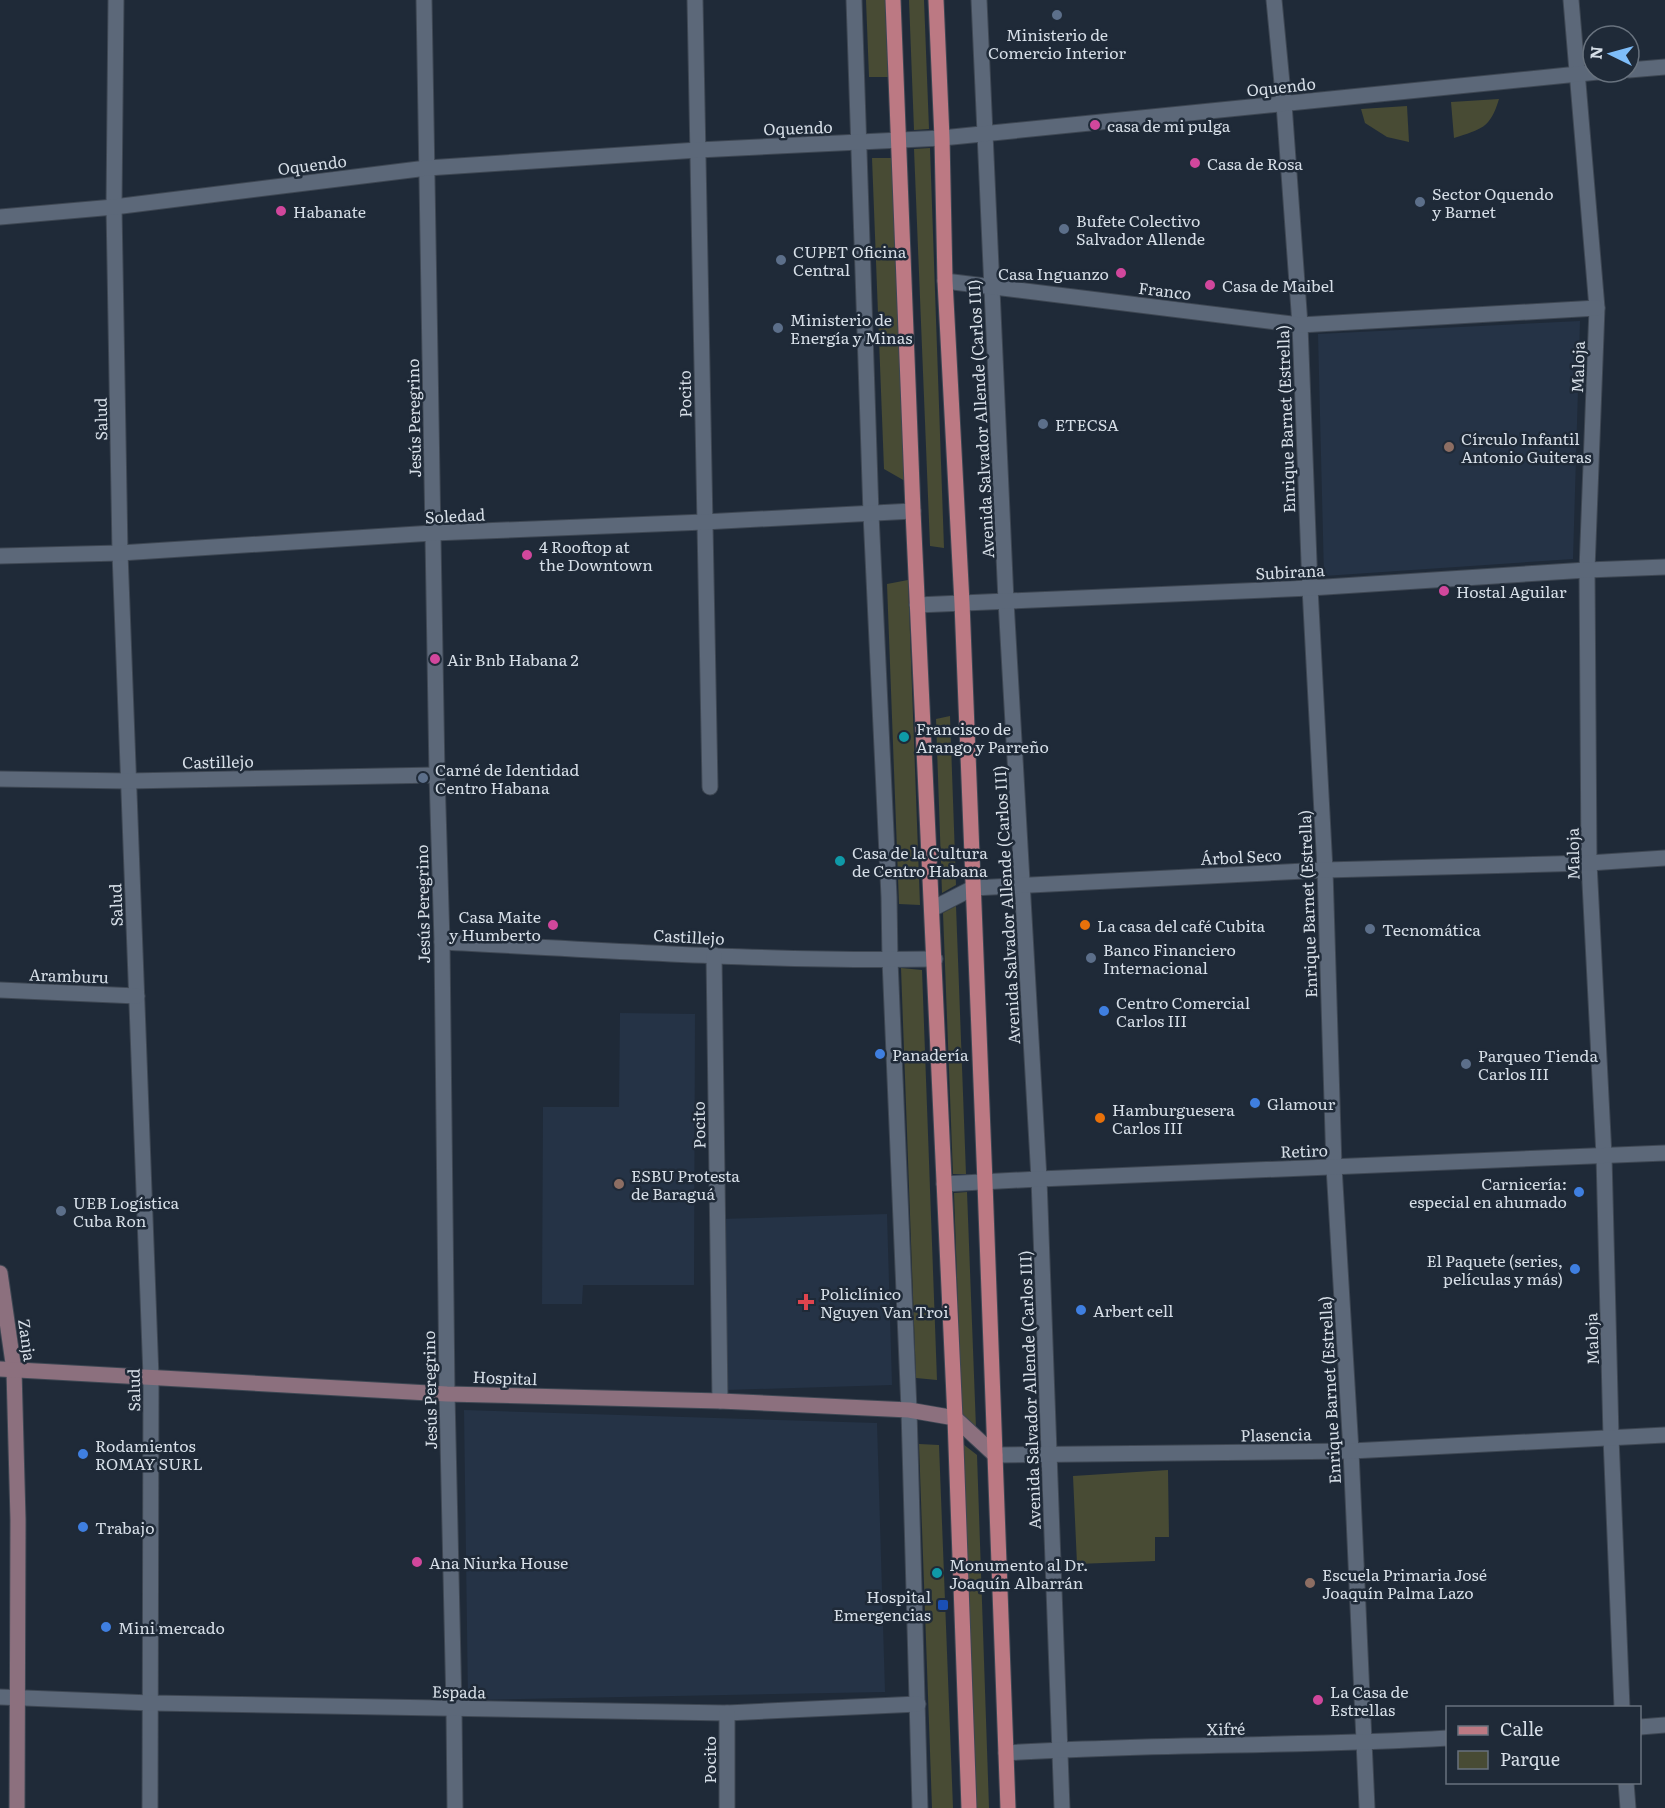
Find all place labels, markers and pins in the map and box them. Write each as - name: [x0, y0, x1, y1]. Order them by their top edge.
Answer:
- marker: Ministerio de Comercio Interior: [1050, 8, 1064, 22]
- place label: Ministerio de Comercio Interior: [988, 22, 1126, 64]
- place label: casa de mi pulga: [1107, 113, 1231, 137]
- marker: casa de mi pulga: [1088, 118, 1102, 132]
- place label: Casa de Rosa: [1207, 151, 1303, 175]
- marker: Casa de Rosa: [1188, 156, 1202, 170]
- place label: Sector Oquendo y Barnet: [1432, 181, 1554, 223]
- marker: Sector Oquendo y Barnet: [1413, 195, 1427, 209]
- place label: Habanate: [293, 199, 366, 223]
- marker: Habanate: [274, 204, 288, 218]
- place label: Bufete Colectivo Salvador Allende: [1076, 208, 1205, 250]
- marker: Bufete Colectivo Salvador Allende: [1057, 222, 1071, 236]
- place label: CUPET Oficina Central: [793, 239, 907, 281]
- marker: CUPET Oficina Central: [774, 253, 788, 267]
- place label: Casa Inguanzo: [998, 261, 1109, 285]
- marker: Casa Inguanzo: [1114, 266, 1128, 280]
- place label: Casa de Maibel: [1222, 273, 1334, 297]
- marker: Casa de Maibel: [1203, 278, 1217, 292]
- place label: Ministerio de Energía y Minas: [790, 307, 912, 349]
- marker: Ministerio de Energía y Minas: [771, 321, 785, 335]
- place label: ETECSA: [1055, 412, 1119, 436]
- marker: ETECSA: [1036, 417, 1050, 431]
- place label: Círculo Infantil Antonio Guiteras: [1461, 426, 1591, 468]
- marker: Círculo Infantil Antonio Guiteras: [1442, 440, 1456, 454]
- place label: 4 Rooftop at the Downtown: [539, 534, 653, 576]
- marker: 4 Rooftop at the Downtown: [520, 548, 534, 562]
- place label: Hostal Aguilar: [1456, 579, 1567, 603]
- marker: Hostal Aguilar: [1437, 584, 1451, 598]
- place label: Air Bnb Habana 2: [447, 647, 579, 671]
- marker: Air Bnb Habana 2: [428, 652, 442, 666]
- place label: Francisco de Arango y Parreño: [916, 716, 1049, 758]
- marker: Francisco de Arango y Parreño: [897, 730, 911, 744]
- place label: Carné de Identidad Centro Habana: [435, 757, 580, 799]
- marker: Carné de Identidad Centro Habana: [416, 771, 430, 785]
- place label: Casa de la Cultura de Centro Habana: [852, 840, 988, 882]
- marker: Casa de la Cultura de Centro Habana: [833, 854, 847, 868]
- place label: Casa Maite y Humberto: [449, 904, 541, 946]
- place label: La casa del café Cubita: [1097, 913, 1266, 937]
- place label: Tecnomática: [1382, 917, 1481, 941]
- marker: Casa Maite y Humberto: [546, 918, 560, 932]
- marker: La casa del café Cubita: [1078, 918, 1092, 932]
- marker: Tecnomática: [1363, 922, 1377, 936]
- place label: Banco Financiero Internacional: [1103, 937, 1236, 979]
- marker: Banco Financiero Internacional: [1084, 951, 1098, 965]
- place label: Centro Comercial Carlos III: [1116, 990, 1250, 1032]
- marker: Centro Comercial Carlos III: [1097, 1004, 1111, 1018]
- place label: Panadería: [892, 1042, 969, 1066]
- place label: Parqueo Tienda Carlos III: [1478, 1043, 1598, 1085]
- marker: Panadería: [873, 1047, 887, 1061]
- marker: Parqueo Tienda Carlos III: [1459, 1057, 1473, 1071]
- place label: Glamour: [1267, 1091, 1336, 1115]
- marker: Glamour: [1248, 1096, 1262, 1110]
- place label: Hamburguesera Carlos III: [1112, 1097, 1235, 1139]
- marker: Hamburguesera Carlos III: [1093, 1111, 1107, 1125]
- place label: ESBU Protesta de Baraguá: [631, 1163, 740, 1205]
- place label: Carnicería: especial en ahumado: [1409, 1171, 1567, 1213]
- marker: ESBU Protesta de Baraguá: [612, 1177, 626, 1191]
- marker: Carnicería: especial en ahumado: [1572, 1185, 1586, 1199]
- place label: UEB Logística Cuba Ron: [73, 1190, 180, 1232]
- marker: UEB Logística Cuba Ron: [54, 1204, 68, 1218]
- place label: El Paquete (series, películas y más): [1427, 1248, 1563, 1290]
- marker: El Paquete (series, películas y más): [1568, 1262, 1582, 1276]
- place label: Policlínico Nguyen Van Troi: [820, 1281, 948, 1323]
- marker: Policlínico Nguyen Van Troi: [797, 1293, 815, 1311]
- place label: Arbert cell: [1093, 1298, 1173, 1322]
- marker: Arbert cell: [1074, 1303, 1088, 1317]
- place label: Rodamientos ROMAY SURL: [95, 1433, 203, 1475]
- marker: Rodamientos ROMAY SURL: [76, 1447, 90, 1461]
- place label: Trabajo: [95, 1515, 155, 1539]
- marker: Trabajo: [76, 1520, 90, 1534]
- place label: Ana Niurka House: [429, 1550, 568, 1574]
- place label: Monumento al Dr. Joaquín Albarrán: [949, 1552, 1088, 1594]
- marker: Ana Niurka House: [410, 1555, 424, 1569]
- place label: Escuela Primaria José Joaquín Palma Lazo: [1322, 1562, 1487, 1604]
- marker: Monumento al Dr. Joaquín Albarrán: [930, 1566, 944, 1580]
- marker: Escuela Primaria José Joaquín Palma Lazo: [1303, 1576, 1317, 1590]
- place label: Hospital Emergencias: [833, 1584, 931, 1626]
- marker: Hospital Emergencias: [936, 1598, 950, 1612]
- place label: Mini mercado: [118, 1615, 225, 1639]
- marker: Mini mercado: [99, 1620, 113, 1634]
- place label: La Casa de Estrellas: [1330, 1679, 1409, 1721]
- marker: La Casa de Estrellas: [1311, 1693, 1325, 1707]

